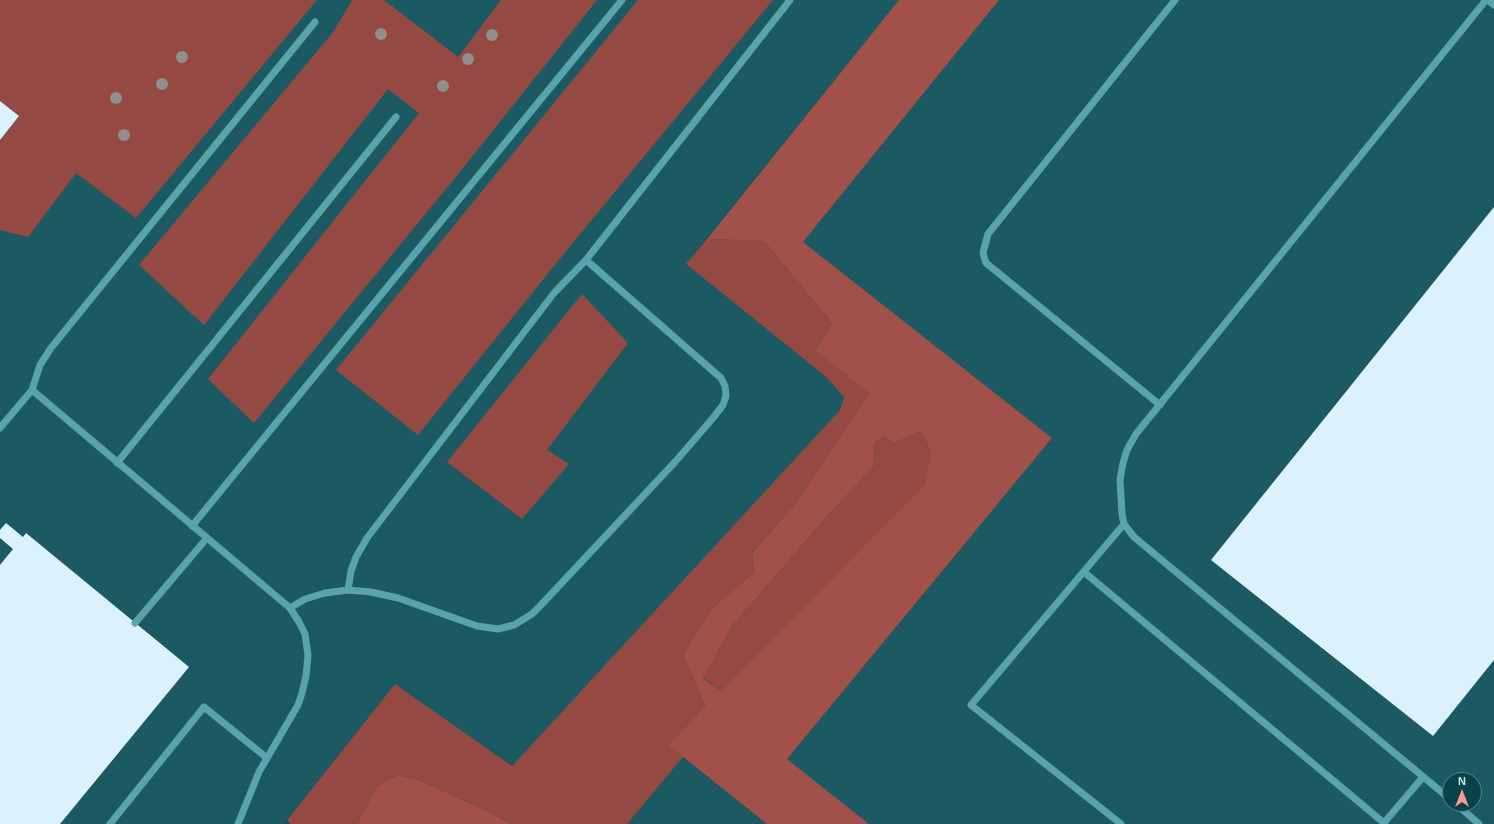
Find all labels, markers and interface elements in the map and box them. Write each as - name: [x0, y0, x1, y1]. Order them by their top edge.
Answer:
- north arrow: [1442, 772, 1482, 812]
- text: N: [1458, 775, 1466, 787]

